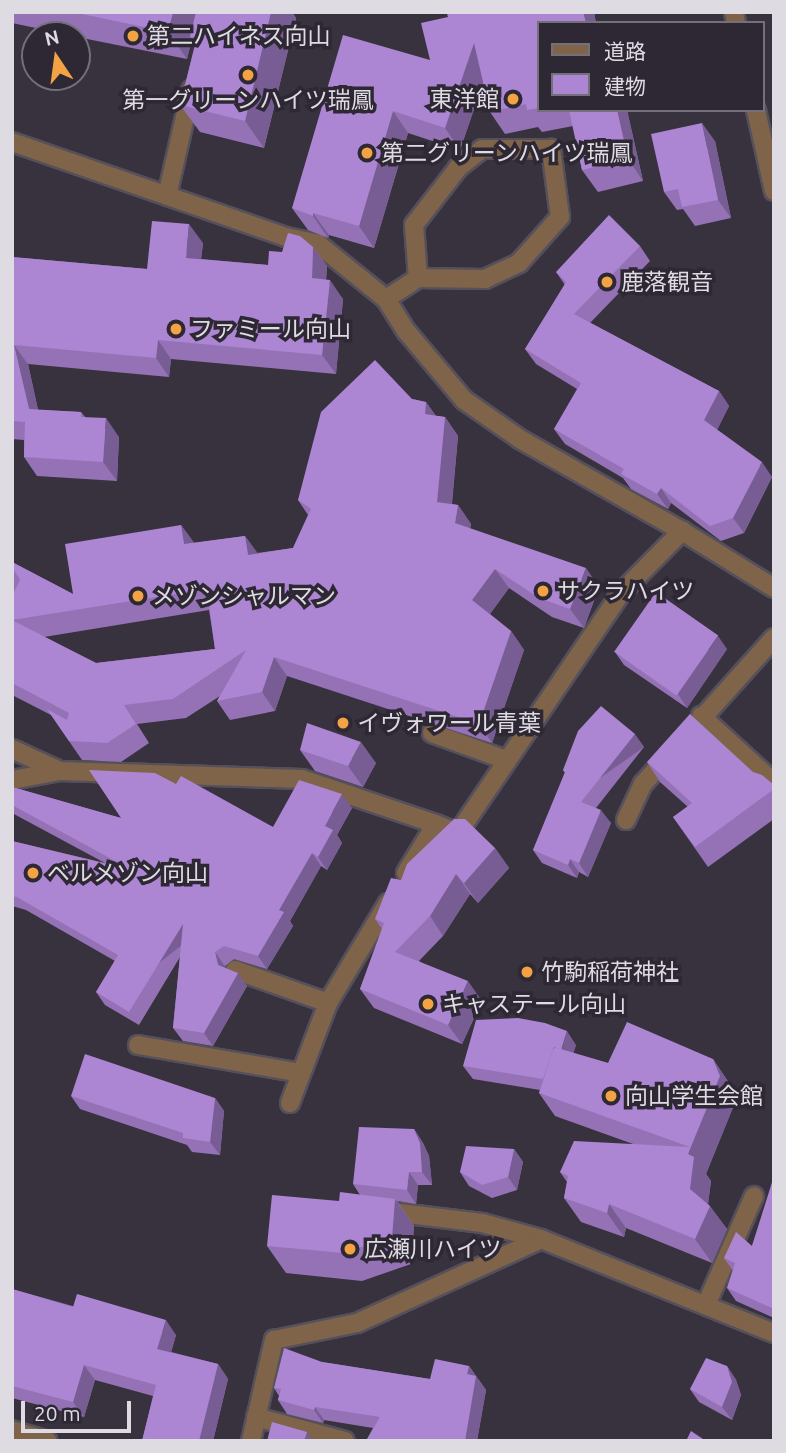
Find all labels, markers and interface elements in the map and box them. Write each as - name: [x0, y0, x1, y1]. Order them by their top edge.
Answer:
- north arrow: [21, 21, 91, 91]
- legend: [538, 21, 765, 112]
- place label: 第二ハイネス向山: [147, 22, 331, 50]
- text: N: [42, 25, 61, 50]
- marker: 第二ハイネス向山: [125, 28, 141, 44]
- text: 道路: [604, 39, 646, 63]
- marker: 第一グリーンハイツ瑞鳳: [240, 67, 256, 83]
- text: 建物: [604, 74, 646, 98]
- place label: 東洋館: [430, 85, 499, 113]
- place label: 第一グリーンハイツ瑞鳳: [122, 86, 374, 114]
- marker: 東洋館: [505, 91, 521, 107]
- place label: 第二グリーンハイツ瑞鳳: [381, 139, 634, 167]
- marker: 第二グリーンハイツ瑞鳳: [359, 145, 375, 161]
- place label: 鹿落観音: [621, 268, 713, 296]
- marker: 鹿落観音: [599, 274, 615, 290]
- place label: ファミール向山: [190, 315, 351, 343]
- marker: ファミール向山: [168, 321, 184, 337]
- place label: サクラハイツ: [557, 577, 695, 605]
- place label: メゾンシャルマン: [152, 582, 336, 610]
- marker: サクラハイツ: [535, 583, 551, 599]
- marker: メゾンシャルマン: [130, 588, 146, 604]
- place label: イヴォワール青葉: [357, 709, 541, 737]
- marker: イヴォワール青葉: [335, 715, 351, 731]
- place label: ベルメゾン向山: [47, 859, 208, 887]
- marker: ベルメゾン向山: [25, 865, 41, 881]
- place label: 竹駒稲荷神社: [541, 958, 679, 986]
- marker: 竹駒稲荷神社: [519, 964, 535, 980]
- place label: キャステール向山: [442, 990, 626, 1018]
- marker: キャステール向山: [420, 996, 436, 1012]
- place label: 向山学生会館: [625, 1082, 763, 1110]
- marker: 向山学生会館: [603, 1088, 619, 1104]
- place label: 広瀬川ハイツ: [364, 1235, 502, 1263]
- marker: 広瀬川ハイツ: [342, 1241, 358, 1257]
- scale bar: [24, 1386, 135, 1430]
- text: 20 m: [34, 1401, 81, 1425]

